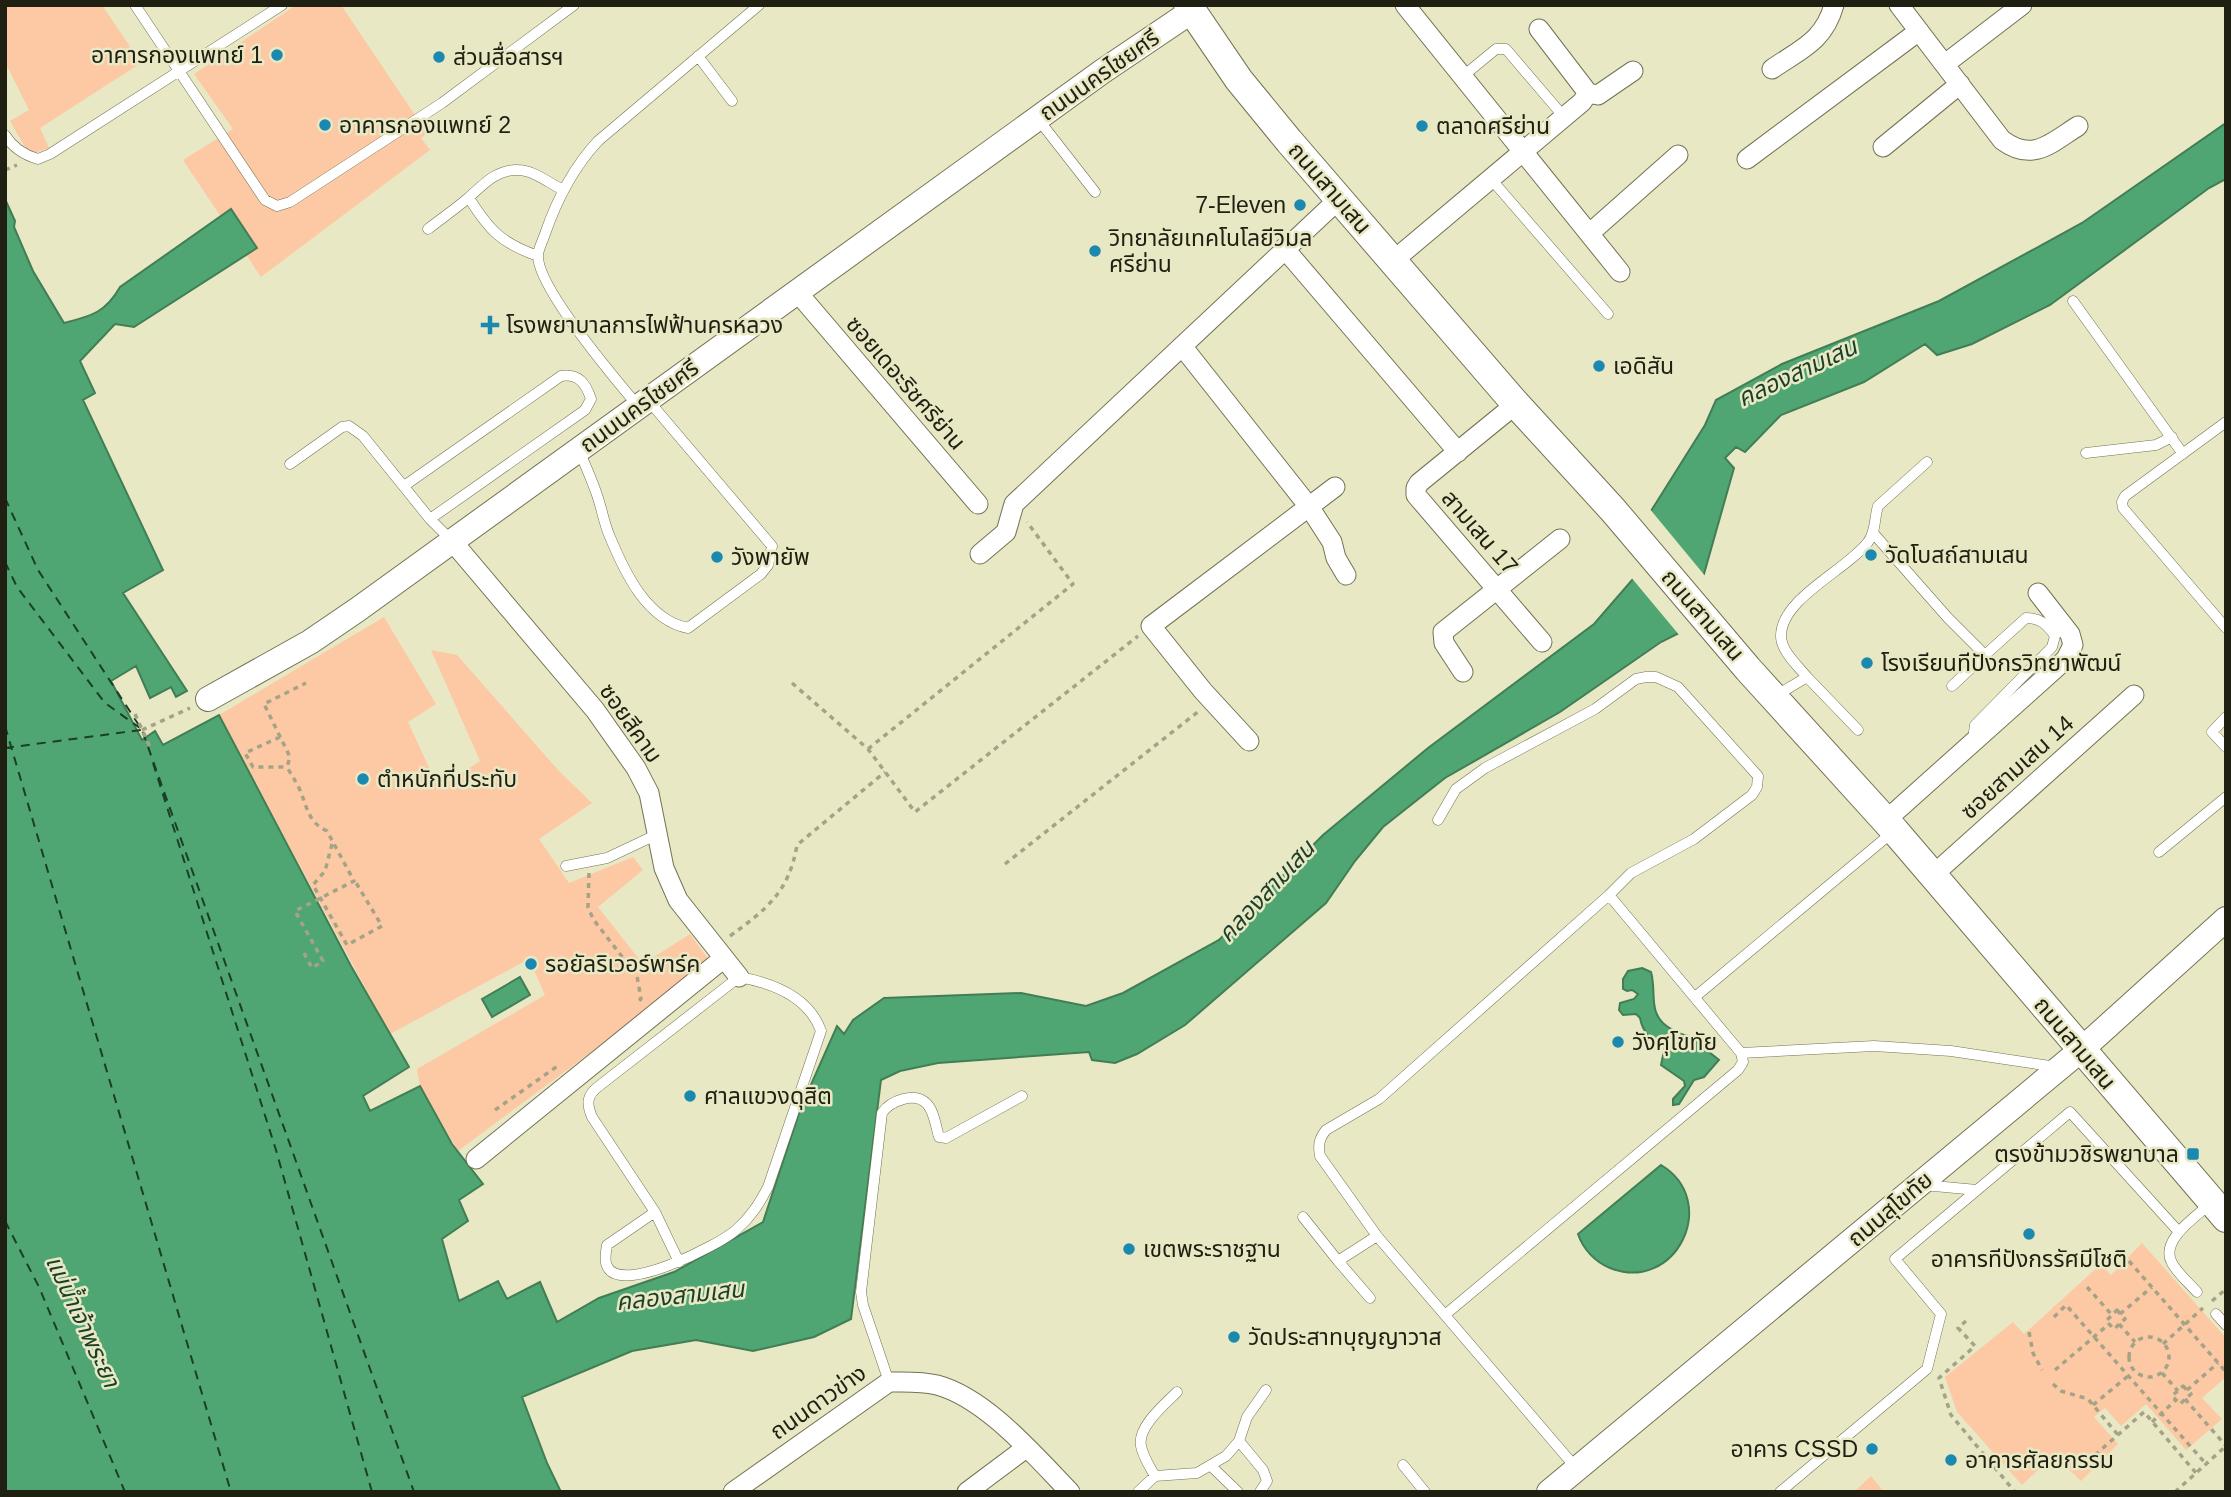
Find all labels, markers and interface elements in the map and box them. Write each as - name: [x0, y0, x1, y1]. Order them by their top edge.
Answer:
- street label: ถนนนครไชยศรี: [1034, 24, 1164, 126]
- place label: ส่วนสื่อสารฯ: [453, 41, 564, 70]
- place label: อาคารกองแพทย์ 1: [91, 42, 263, 68]
- marker: อาคารกองแพทย์ 1: [269, 47, 285, 63]
- marker: ส่วนสื่อสารฯ: [431, 49, 447, 65]
- place label: อาคารกองแพทย์ 2: [339, 112, 511, 138]
- place label: ตลาดศรีย่าน: [1436, 113, 1550, 139]
- marker: อาคารกองแพทย์ 2: [317, 117, 333, 133]
- marker: ตลาดศรีย่าน: [1414, 118, 1430, 134]
- street label: ถนนสามเสน: [1283, 137, 1377, 239]
- place label: 7-Eleven: [1195, 192, 1286, 218]
- marker: 7-Eleven: [1292, 197, 1308, 213]
- place label: วิทยาลัยเทคโนโลยีวิมล ศรีย่าน: [1109, 225, 1312, 277]
- marker: วิทยาลัยเทคโนโลยีวิมล ศรีย่าน: [1087, 243, 1103, 259]
- street label: ซอยเดอะริชศรีย่าน: [841, 311, 971, 455]
- place label: โรงพยาบาลการไฟฟ้านครหลวง: [506, 312, 783, 338]
- marker: โรงพยาบาลการไฟฟ้านครหลวง: [480, 315, 500, 335]
- water label: คลองสามเสน: [1733, 332, 1862, 411]
- place label: เอดิสัน: [1613, 353, 1674, 379]
- street label: ถนนนครไชยศรี: [575, 354, 703, 458]
- marker: เอดิสัน: [1591, 358, 1607, 374]
- street label: สามเสน 17: [1437, 485, 1523, 579]
- place label: วัดโบสถ์สามเสน: [1885, 542, 2029, 568]
- place label: วังพายัพ: [731, 544, 810, 570]
- marker: วัดโบสถ์สามเสน: [1863, 547, 1879, 563]
- marker: วังพายัพ: [709, 549, 725, 565]
- street label: ถนนสามเสน: [1656, 564, 1750, 666]
- place label: โรงเรียนทีปังกรวิทยาพัฒน์: [1881, 650, 2121, 676]
- marker: โรงเรียนทีปังกรวิทยาพัฒน์: [1859, 655, 1875, 671]
- street label: ซอยสีคาม: [594, 679, 668, 767]
- street label: ซอยสามเสน 14: [1956, 710, 2079, 824]
- place label: ตำหนักที่ประทับ: [377, 763, 517, 792]
- marker: ตำหนักที่ประทับ: [355, 771, 371, 787]
- water label: คลองสามเสน: [1212, 834, 1321, 947]
- place label: รอยัลริเวอร์พาร์ค: [545, 951, 700, 977]
- marker: รอยัลริเวอร์พาร์ค: [523, 956, 539, 972]
- street label: ถนนสามเสน: [2029, 992, 2121, 1094]
- place label: วังศุโขทัย: [1632, 1029, 1717, 1056]
- marker: วังศุโขทัย: [1610, 1034, 1626, 1050]
- place label: ศาลแขวงดุสิต: [704, 1083, 832, 1110]
- marker: ศาลแขวงดุสิต: [682, 1088, 698, 1104]
- place label: ตรงข้ามวชิรพยาบาล: [1994, 1141, 2179, 1167]
- marker: ตรงข้ามวชิรพยาบาล: [2185, 1146, 2201, 1162]
- street label: ถนนสุโขทัย: [1842, 1166, 1938, 1253]
- marker: อาคารทีปังกรรัศมีโชติ: [2021, 1226, 2037, 1242]
- place label: เขตพระราชฐาน: [1143, 1236, 1281, 1262]
- marker: เขตพระราชฐาน: [1121, 1241, 1137, 1257]
- place label: อาคารทีปังกรรัศมีโชติ: [1931, 1246, 2127, 1272]
- water label: แม่น้ำเจ้าพระยา: [41, 1250, 129, 1392]
- water label: คลองสามเสน: [615, 1275, 747, 1315]
- place label: วัดประสาทบุญญาวาส: [1248, 1324, 1442, 1351]
- marker: วัดประสาทบุญญาวาส: [1226, 1329, 1242, 1345]
- street label: ถนนดาวข่าง: [765, 1359, 871, 1445]
- place label: อาคาร CSSD: [1730, 1436, 1858, 1462]
- marker: อาคาร CSSD: [1864, 1441, 1880, 1457]
- place label: อาคารศัลยกรรม: [1965, 1447, 2114, 1473]
- marker: อาคารศัลยกรรม: [1943, 1452, 1959, 1468]

